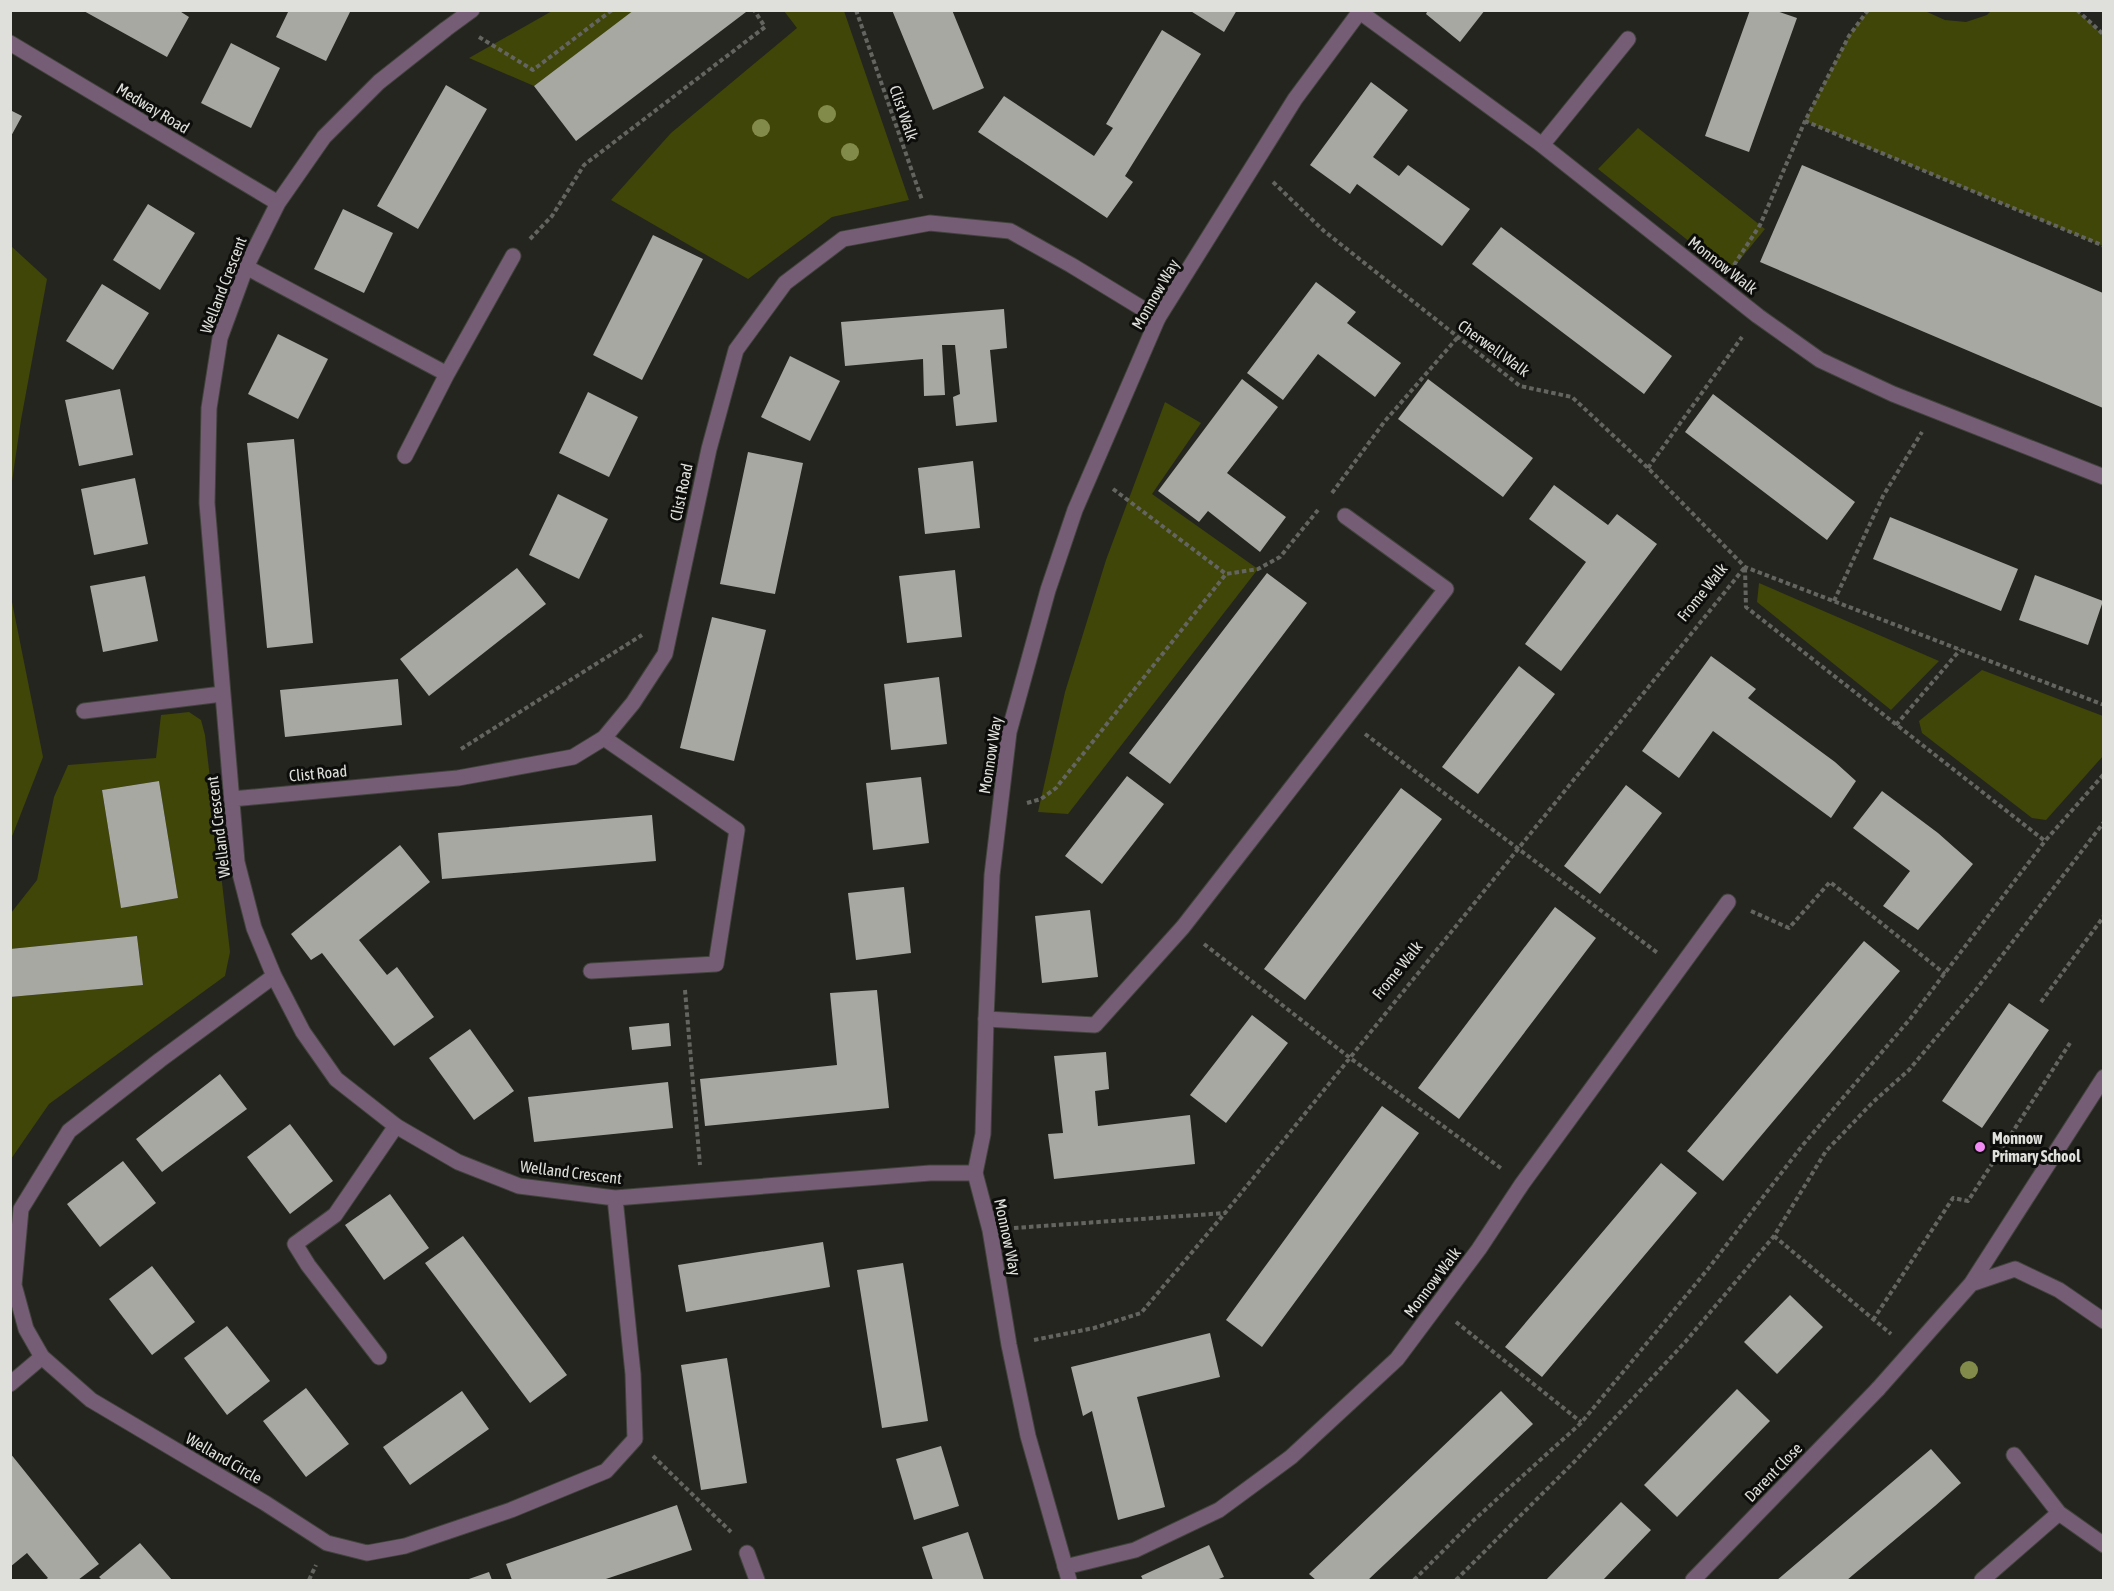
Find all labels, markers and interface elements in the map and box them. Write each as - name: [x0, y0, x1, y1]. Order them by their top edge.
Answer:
- street label: Medway Road: [113, 79, 193, 138]
- street label: Clist Walk: [886, 83, 922, 143]
- street label: Monnow Walk: [1685, 232, 1761, 298]
- street label: Welland Crescent: [196, 234, 250, 336]
- street label: Monnow Way: [1128, 255, 1183, 333]
- street label: Cherwell Walk: [1455, 316, 1533, 380]
- street label: Clist Road: [666, 462, 696, 522]
- street label: Frome Walk: [1673, 559, 1731, 625]
- street label: Monnow Way: [975, 715, 1006, 795]
- street label: Clist Road: [288, 762, 348, 784]
- street label: Welland Crescent: [203, 775, 233, 879]
- street label: Frome Walk: [1368, 937, 1426, 1003]
- place label: Monnow Primary School: [1992, 1129, 2081, 1165]
- marker: Monnow Primary School: [1973, 1140, 1987, 1154]
- street label: Welland Crescent: [519, 1157, 623, 1187]
- street label: Monnow Way: [990, 1197, 1025, 1278]
- street label: Monnow Walk: [1400, 1244, 1464, 1320]
- street label: Welland Circle: [183, 1429, 265, 1487]
- street label: Darent Close: [1741, 1439, 1805, 1505]

